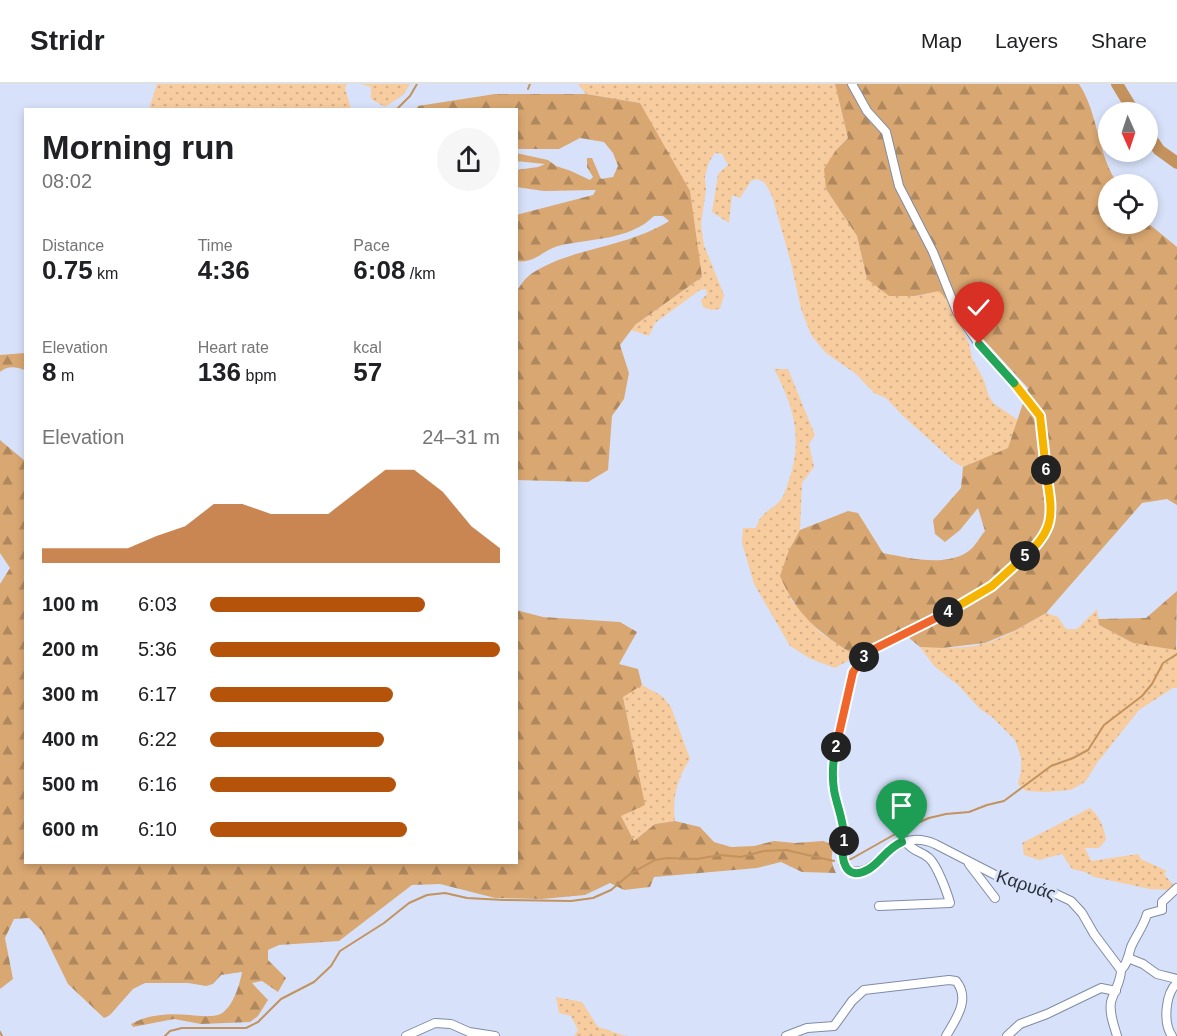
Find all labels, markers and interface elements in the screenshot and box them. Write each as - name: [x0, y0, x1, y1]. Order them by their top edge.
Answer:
- text: Stridr: [30, 25, 105, 56]
- text: Map: [921, 29, 962, 52]
- text: Layers: [995, 29, 1058, 52]
- text: Share: [1091, 29, 1147, 52]
- north arrow: [1098, 102, 1158, 162]
- map controls: [1098, 102, 1158, 234]
- button: share: [437, 128, 500, 191]
- text: Morning run: [42, 129, 234, 166]
- text: 08:02: [42, 170, 92, 192]
- button: locate: [1098, 174, 1158, 234]
- text: Distance: [42, 237, 104, 254]
- text: Time: [198, 237, 233, 254]
- text: Pace: [353, 237, 390, 254]
- text: 0.75: [42, 255, 93, 285]
- text: 4:36: [198, 255, 250, 285]
- text: 6:08: [353, 255, 405, 285]
- text: km: [93, 265, 118, 282]
- text: /km: [405, 265, 436, 282]
- pin: [953, 282, 1004, 344]
- icon: check: [962, 291, 995, 324]
- text: Elevation: [42, 339, 108, 356]
- text: Heart rate: [198, 339, 269, 356]
- text: kcal: [353, 339, 382, 356]
- text: 8: [42, 357, 56, 387]
- text: 136: [198, 357, 241, 387]
- text: 57: [353, 357, 382, 387]
- text: m: [56, 367, 74, 384]
- text: bpm: [241, 367, 277, 384]
- text: Elevation: [42, 426, 124, 448]
- text: 24–31 m: [422, 426, 500, 448]
- pin: 6: [1031, 455, 1061, 485]
- text: 6: [1042, 461, 1050, 478]
- pin: 5: [1010, 541, 1040, 571]
- text: 5: [1021, 547, 1029, 564]
- text: 100 m: [42, 593, 99, 615]
- text: 6:03: [138, 593, 177, 615]
- pin: 4: [933, 597, 963, 627]
- text: 4: [944, 603, 952, 620]
- text: 200 m: [42, 638, 99, 660]
- text: 5:36: [138, 638, 177, 660]
- pin: 3: [849, 642, 879, 672]
- text: 3: [860, 648, 868, 665]
- text: 300 m: [42, 683, 99, 705]
- text: 6:17: [138, 683, 177, 705]
- text: 400 m: [42, 728, 99, 750]
- text: 6:22: [138, 728, 177, 750]
- pin: 2: [821, 732, 851, 762]
- text: 2: [832, 738, 840, 755]
- text: 500 m: [42, 773, 99, 795]
- text: 6:16: [138, 773, 177, 795]
- pin: [876, 780, 927, 842]
- icon: arrive: [885, 789, 918, 822]
- text: 600 m: [42, 818, 99, 840]
- text: 6:10: [138, 818, 177, 840]
- pin: 1: [829, 826, 859, 856]
- text: 1: [840, 832, 848, 849]
- street label: Καρυάς: [994, 866, 1059, 904]

